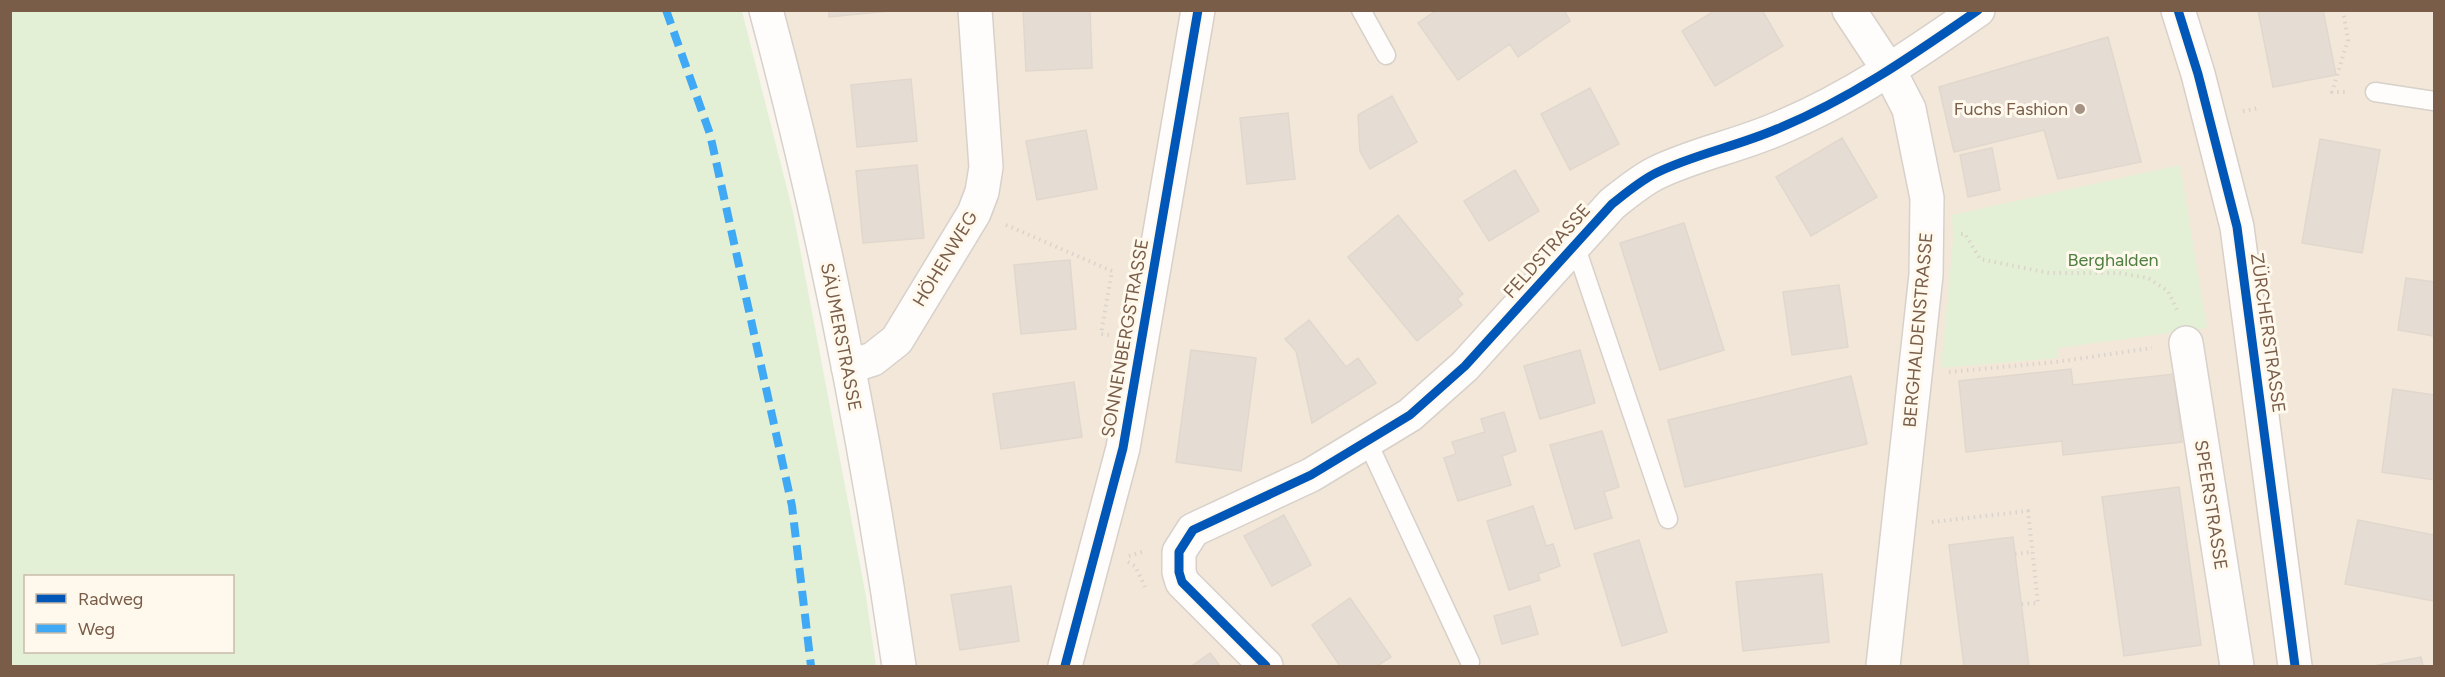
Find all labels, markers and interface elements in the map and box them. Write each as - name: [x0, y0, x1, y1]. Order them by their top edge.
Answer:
- place label: Fuchs Fashion: [1954, 98, 2068, 120]
- marker: Fuchs Fashion: [2073, 102, 2087, 116]
- street label: FELDSTRASSE: [1499, 199, 1595, 303]
- street label: HÖHENWEG: [908, 207, 982, 311]
- street label: BERGHALDENSTRASSE: [1899, 231, 1937, 429]
- street label: SONNENBERGSTRASSE: [1097, 237, 1153, 439]
- park label: Berghalden: [2067, 249, 2159, 271]
- street label: ZÜRCHERSTRASSE: [2246, 252, 2290, 414]
- street label: SÄUMERSTRASSE: [816, 261, 866, 413]
- street label: SPEERSTRASSE: [2190, 438, 2232, 572]
- legend: [24, 575, 234, 653]
- text: Radweg: [78, 588, 143, 610]
- text: Weg: [78, 618, 115, 640]

